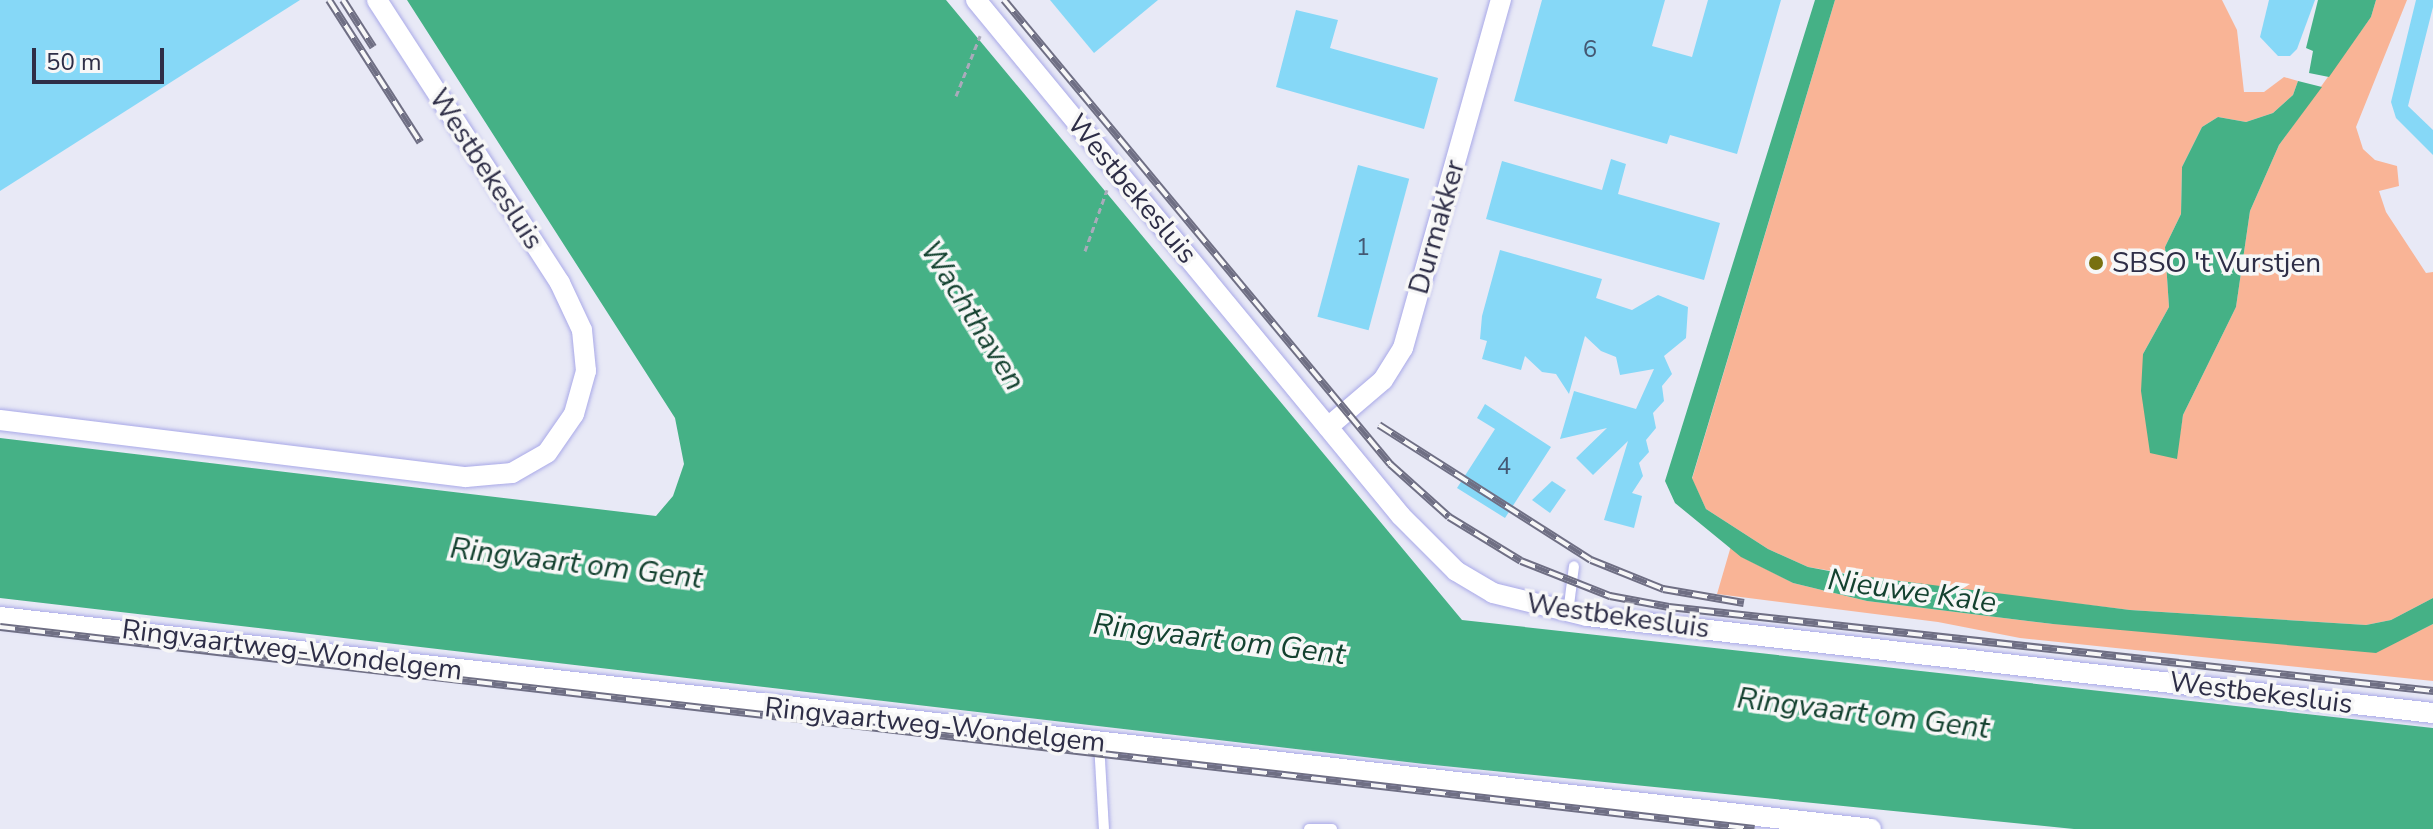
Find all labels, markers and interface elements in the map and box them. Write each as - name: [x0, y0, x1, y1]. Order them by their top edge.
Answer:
- scale bar: [36, 32, 168, 82]
- house number: 6: [1583, 36, 1597, 64]
- text: 50 m: [46, 46, 102, 78]
- street label: Westbekesluis: [422, 83, 550, 255]
- street label: Westbekesluis: [1060, 108, 1204, 270]
- street label: Durmakker: [1402, 156, 1472, 298]
- house number: 1: [1356, 234, 1370, 262]
- water label: Wachthaven: [912, 235, 1032, 397]
- place label: SBSO 't Vurstjen: [2112, 246, 2321, 280]
- marker: SBSO 't Vurstjen: [2087, 254, 2105, 272]
- house number: 4: [1497, 453, 1511, 481]
- water label: Ringvaart om Gent: [448, 531, 704, 597]
- water label: Nieuwe Kale: [1825, 562, 1999, 622]
- street label: Westbekesluis: [1524, 587, 1712, 645]
- water label: Ringvaart om Gent: [1091, 607, 1347, 673]
- street label: Ringvaartweg-Wondelgem: [120, 612, 464, 688]
- street label: Westbekesluis: [2167, 665, 2355, 721]
- water label: Ringvaart om Gent: [1735, 681, 1991, 747]
- street label: Ringvaartweg-Wondelgem: [763, 690, 1107, 760]

